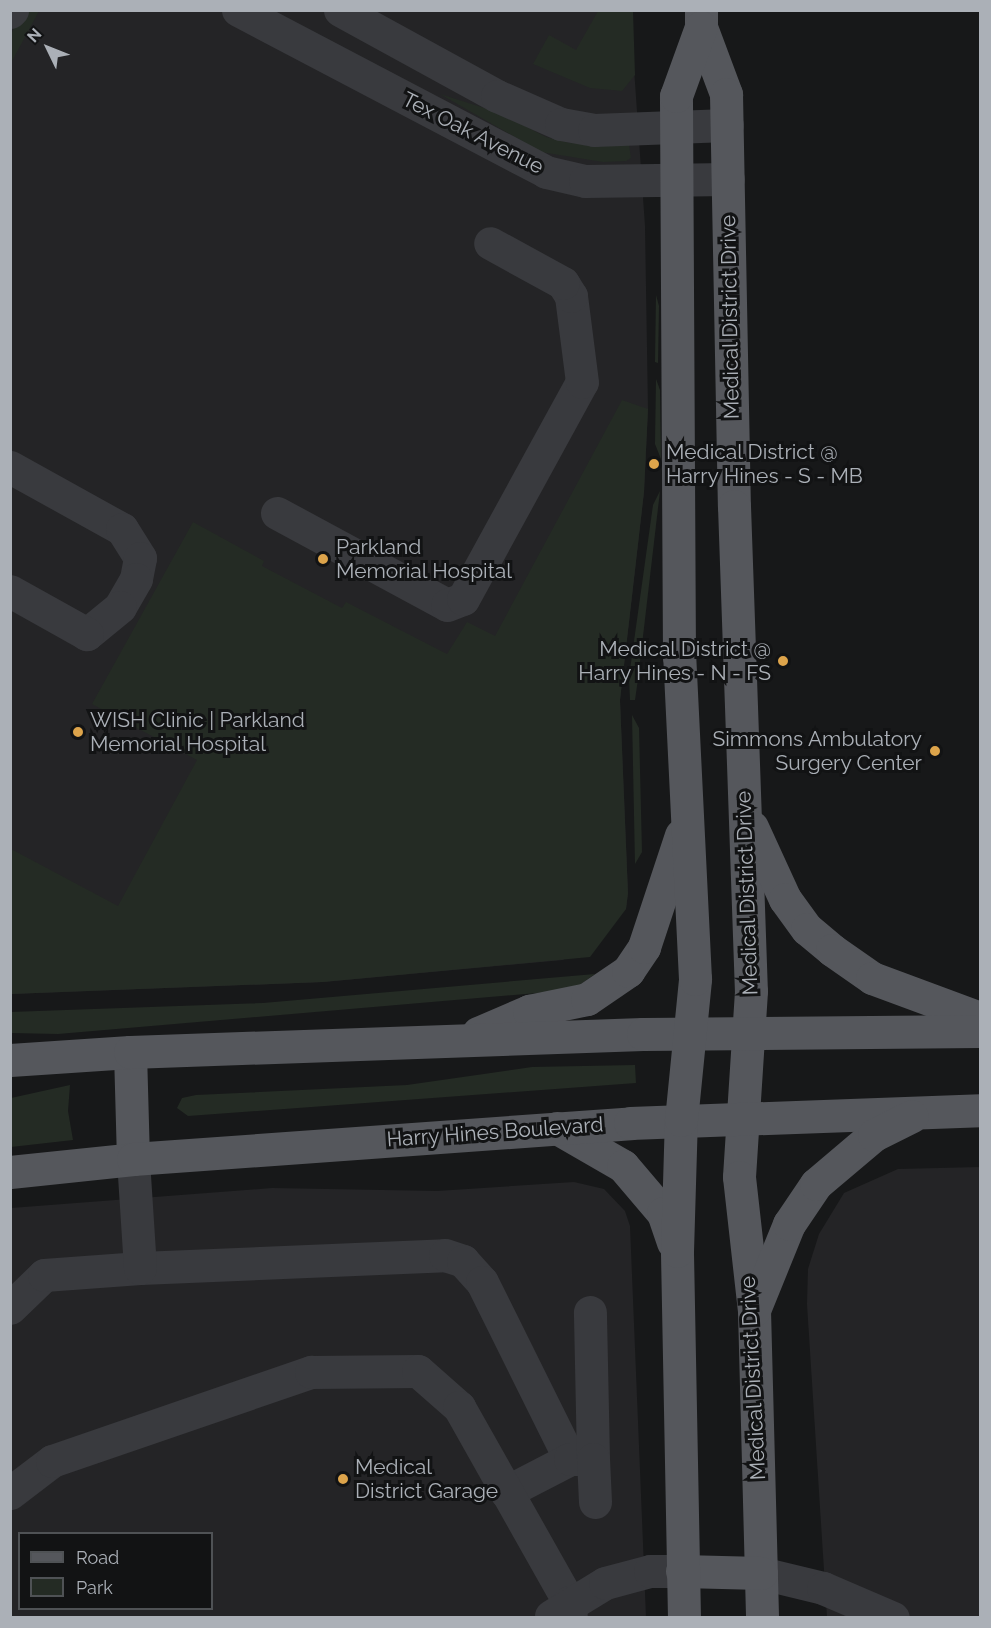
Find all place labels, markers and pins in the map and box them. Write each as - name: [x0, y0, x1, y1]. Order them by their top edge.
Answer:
- place label: Medical District @ Harry Hines - S - MB: [666, 439, 863, 489]
- marker: Medical District @ Harry Hines - S - MB: [647, 457, 661, 471]
- place label: Parkland Memorial Hospital: [336, 534, 513, 584]
- marker: Parkland Memorial Hospital: [314, 550, 332, 568]
- place label: Medical District @ Harry Hines - N - FS: [578, 636, 771, 686]
- marker: Medical District @ Harry Hines - N - FS: [776, 654, 790, 668]
- place label: WISH Clinic | Parkland Memorial Hospital: [90, 707, 305, 757]
- marker: WISH Clinic | Parkland Memorial Hospital: [71, 725, 85, 739]
- place label: Simmons Ambulatory Surgery Center: [712, 726, 922, 776]
- marker: Simmons Ambulatory Surgery Center: [926, 742, 944, 760]
- place label: Medical District Garage: [355, 1454, 498, 1504]
- marker: Medical District Garage: [336, 1472, 350, 1486]

